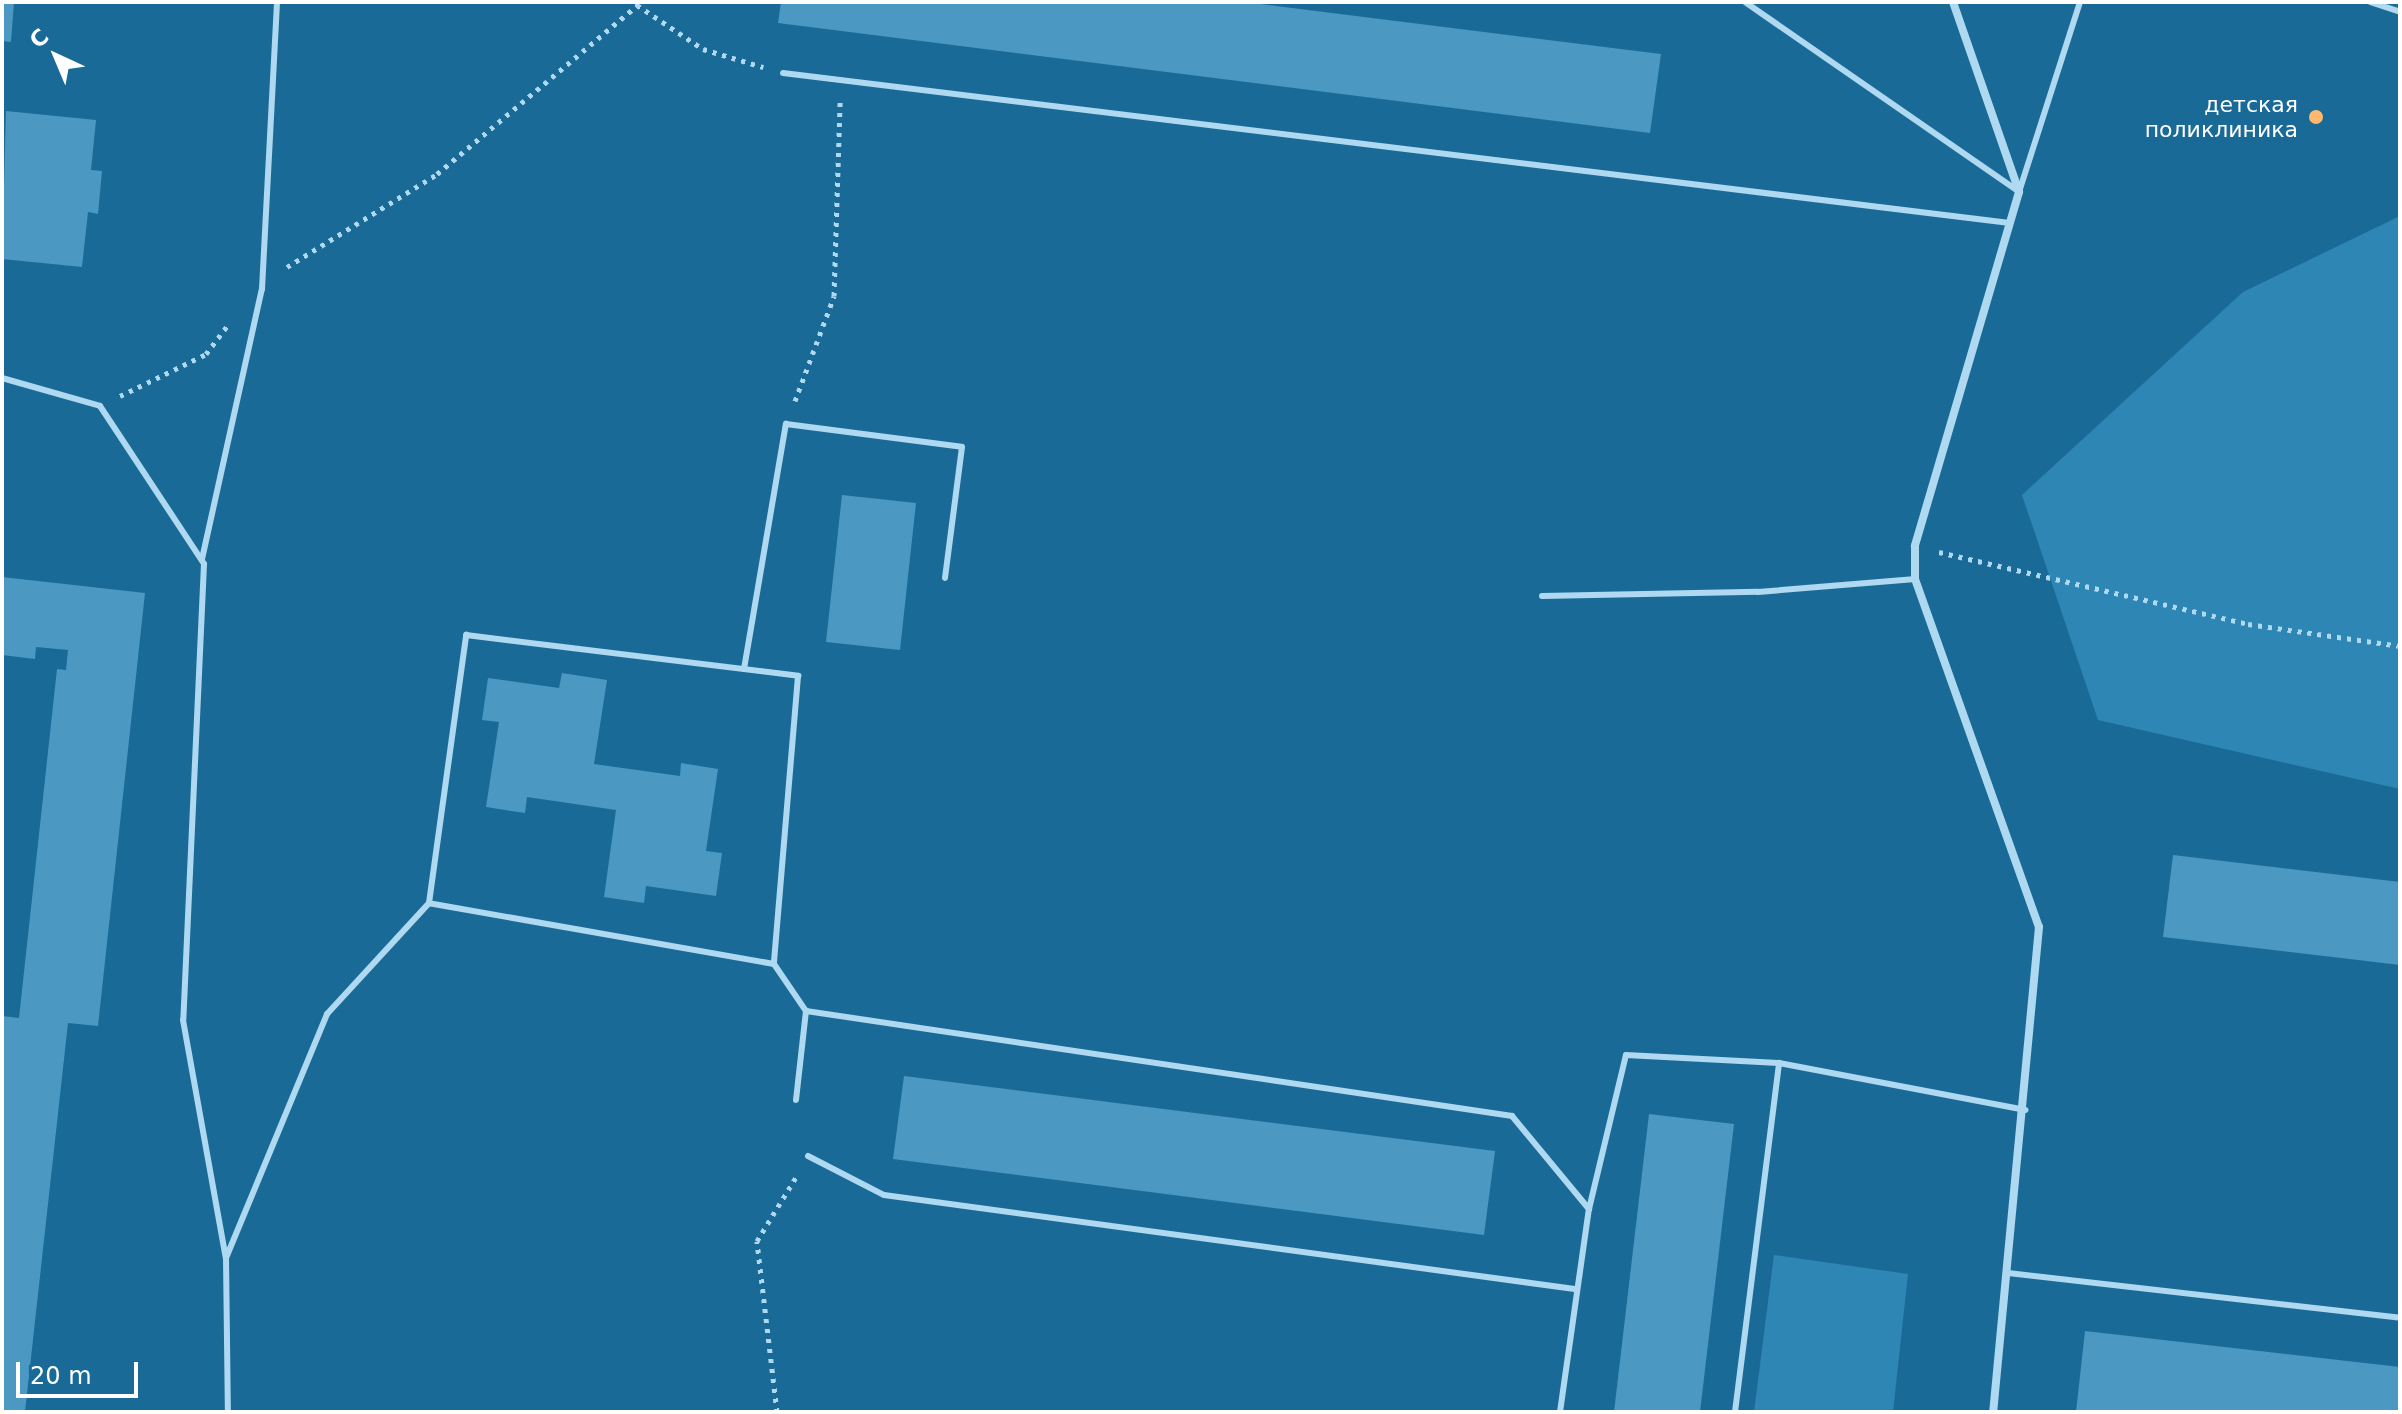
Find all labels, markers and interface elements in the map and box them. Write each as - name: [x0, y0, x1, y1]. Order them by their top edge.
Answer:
- north arrow: [16, 16, 96, 96]
- text: С: [24, 24, 53, 53]
- place label: детская поликлиника: [2145, 91, 2298, 142]
- marker: детская поликлиника: [2305, 106, 2327, 128]
- scale bar: [20, 1346, 142, 1396]
- text: 20 m: [30, 1362, 92, 1390]

